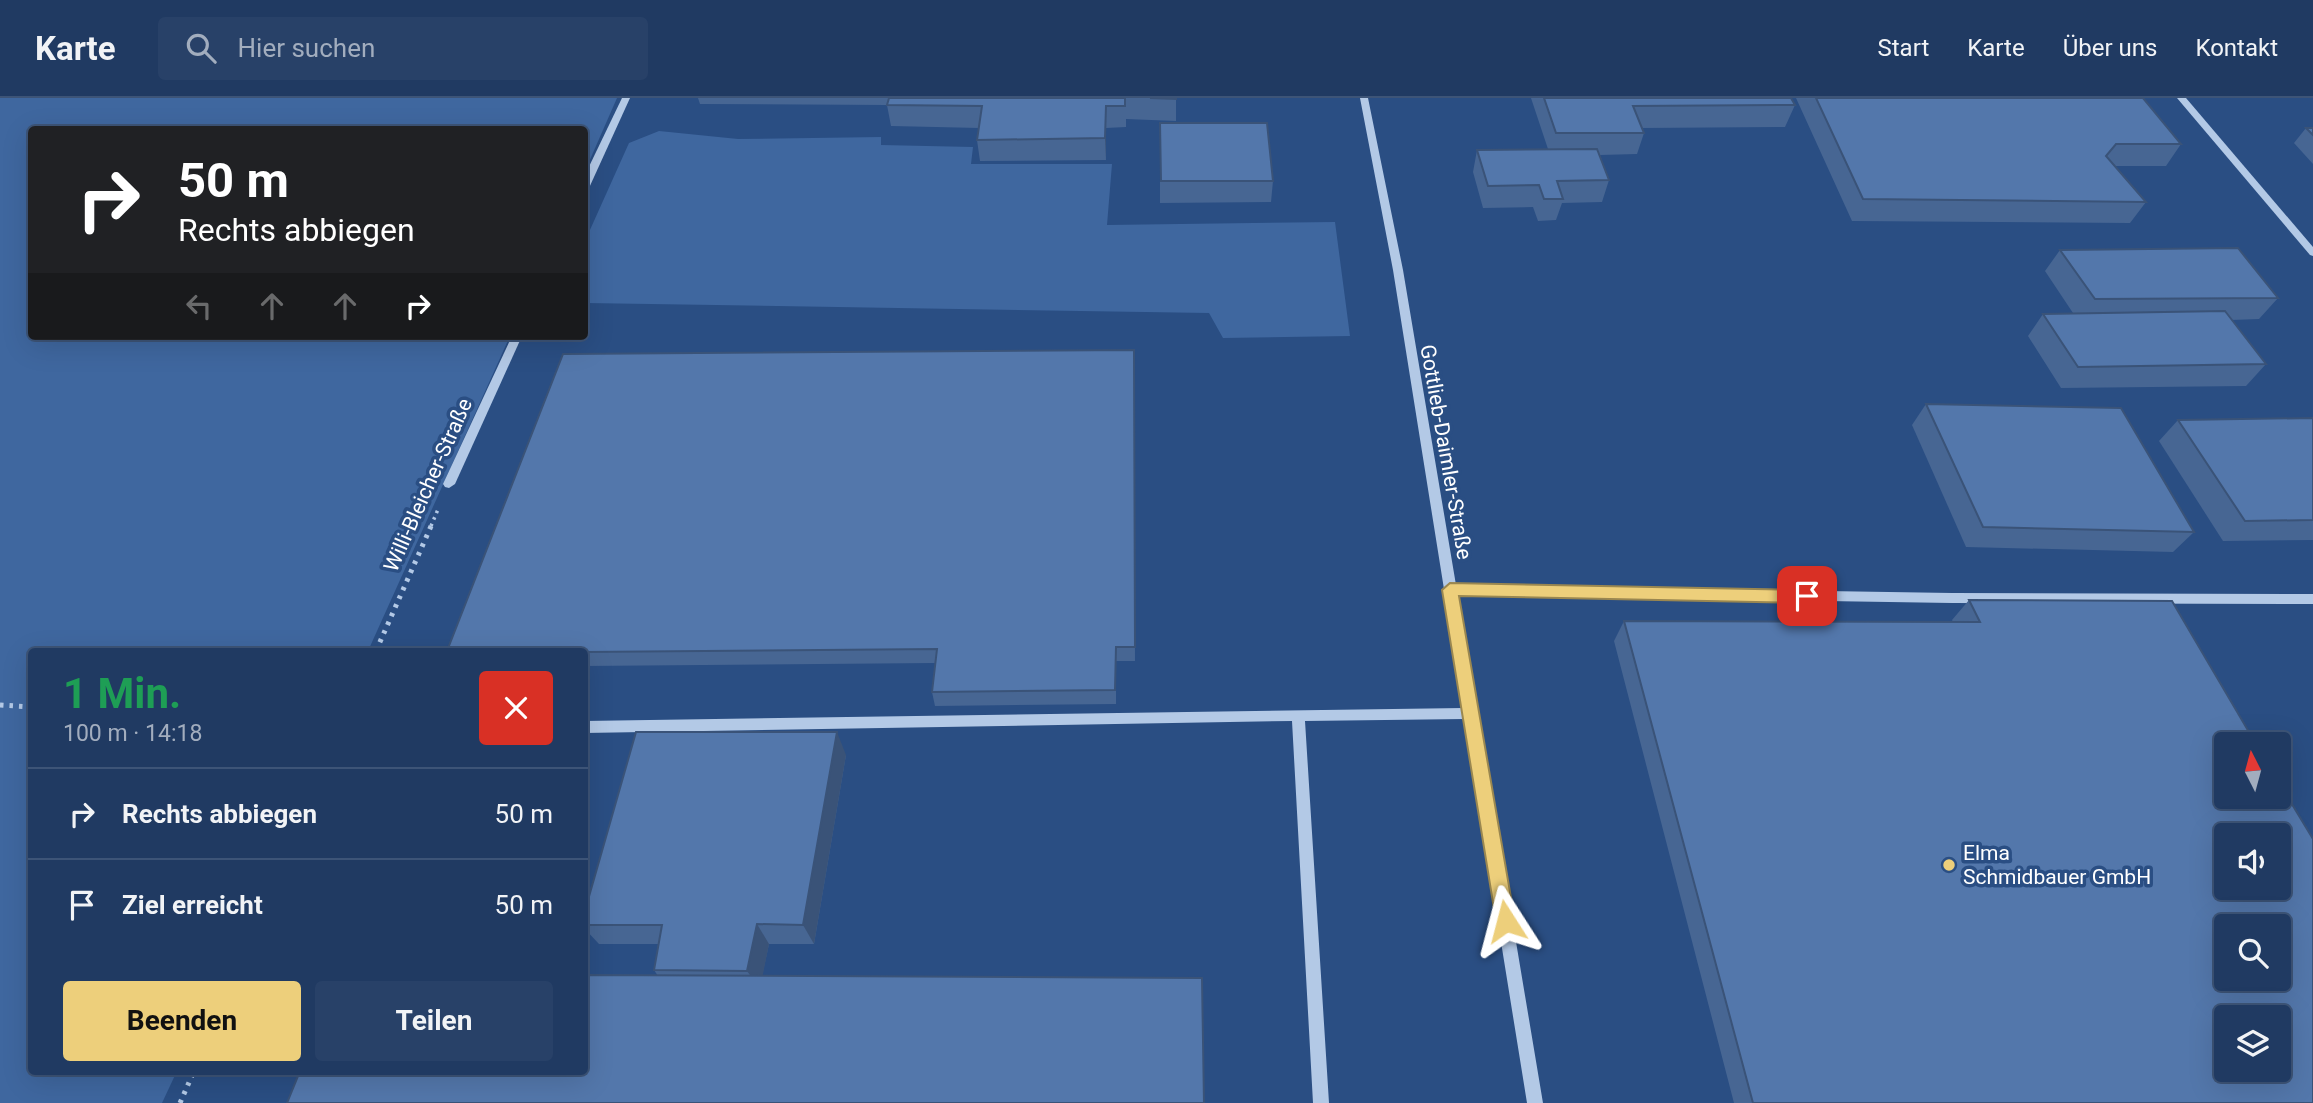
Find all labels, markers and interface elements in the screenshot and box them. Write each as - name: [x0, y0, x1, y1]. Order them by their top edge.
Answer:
- search box: [158, 17, 648, 80]
- text: Karte: [35, 29, 116, 68]
- icon: search: [182, 29, 220, 67]
- text: Hier suchen: [238, 33, 375, 63]
- text: Start: [1878, 34, 1929, 62]
- text: Karte: [1967, 34, 2025, 62]
- text: Über uns: [2063, 34, 2157, 62]
- text: Kontakt: [2195, 34, 2278, 62]
- text: 50 m: [178, 152, 289, 209]
- icon: right: [63, 154, 154, 245]
- text: Rechts abbiegen: [178, 211, 415, 249]
- icon: left: [180, 287, 218, 325]
- icon: ahead: [253, 287, 291, 325]
- icon: ahead: [326, 287, 364, 325]
- icon: right: [399, 287, 437, 325]
- street label: Gottlieb-Daimler-Straße: [1415, 343, 1477, 561]
- street label: Willi-Bleicher-Straße: [379, 395, 477, 575]
- pin: [1777, 566, 1837, 626]
- icon: arrive: [1788, 577, 1826, 615]
- text: 1 Min.: [63, 669, 181, 718]
- button: close: [479, 671, 553, 745]
- text: 100 m · 14:18: [63, 720, 202, 747]
- north arrow: [2214, 732, 2291, 808]
- map controls: [2214, 732, 2291, 1082]
- icon: right: [63, 795, 101, 833]
- text: Rechts abbiegen: [122, 799, 317, 829]
- text: 50 m: [495, 799, 553, 829]
- button: sound: [2214, 823, 2291, 900]
- place label: Elma Schmidbauer GmbH: [1963, 841, 2151, 889]
- marker: Elma Schmidbauer GmbH: [1941, 857, 1957, 873]
- position arrow: [1469, 884, 1543, 958]
- icon: arrive: [63, 886, 101, 924]
- text: Ziel erreicht: [122, 890, 263, 920]
- text: 50 m: [495, 890, 553, 920]
- button: search: [2214, 914, 2291, 991]
- button: Beenden: [63, 981, 301, 1061]
- button: Teilen: [315, 981, 553, 1061]
- button: layers: [2214, 1005, 2291, 1082]

